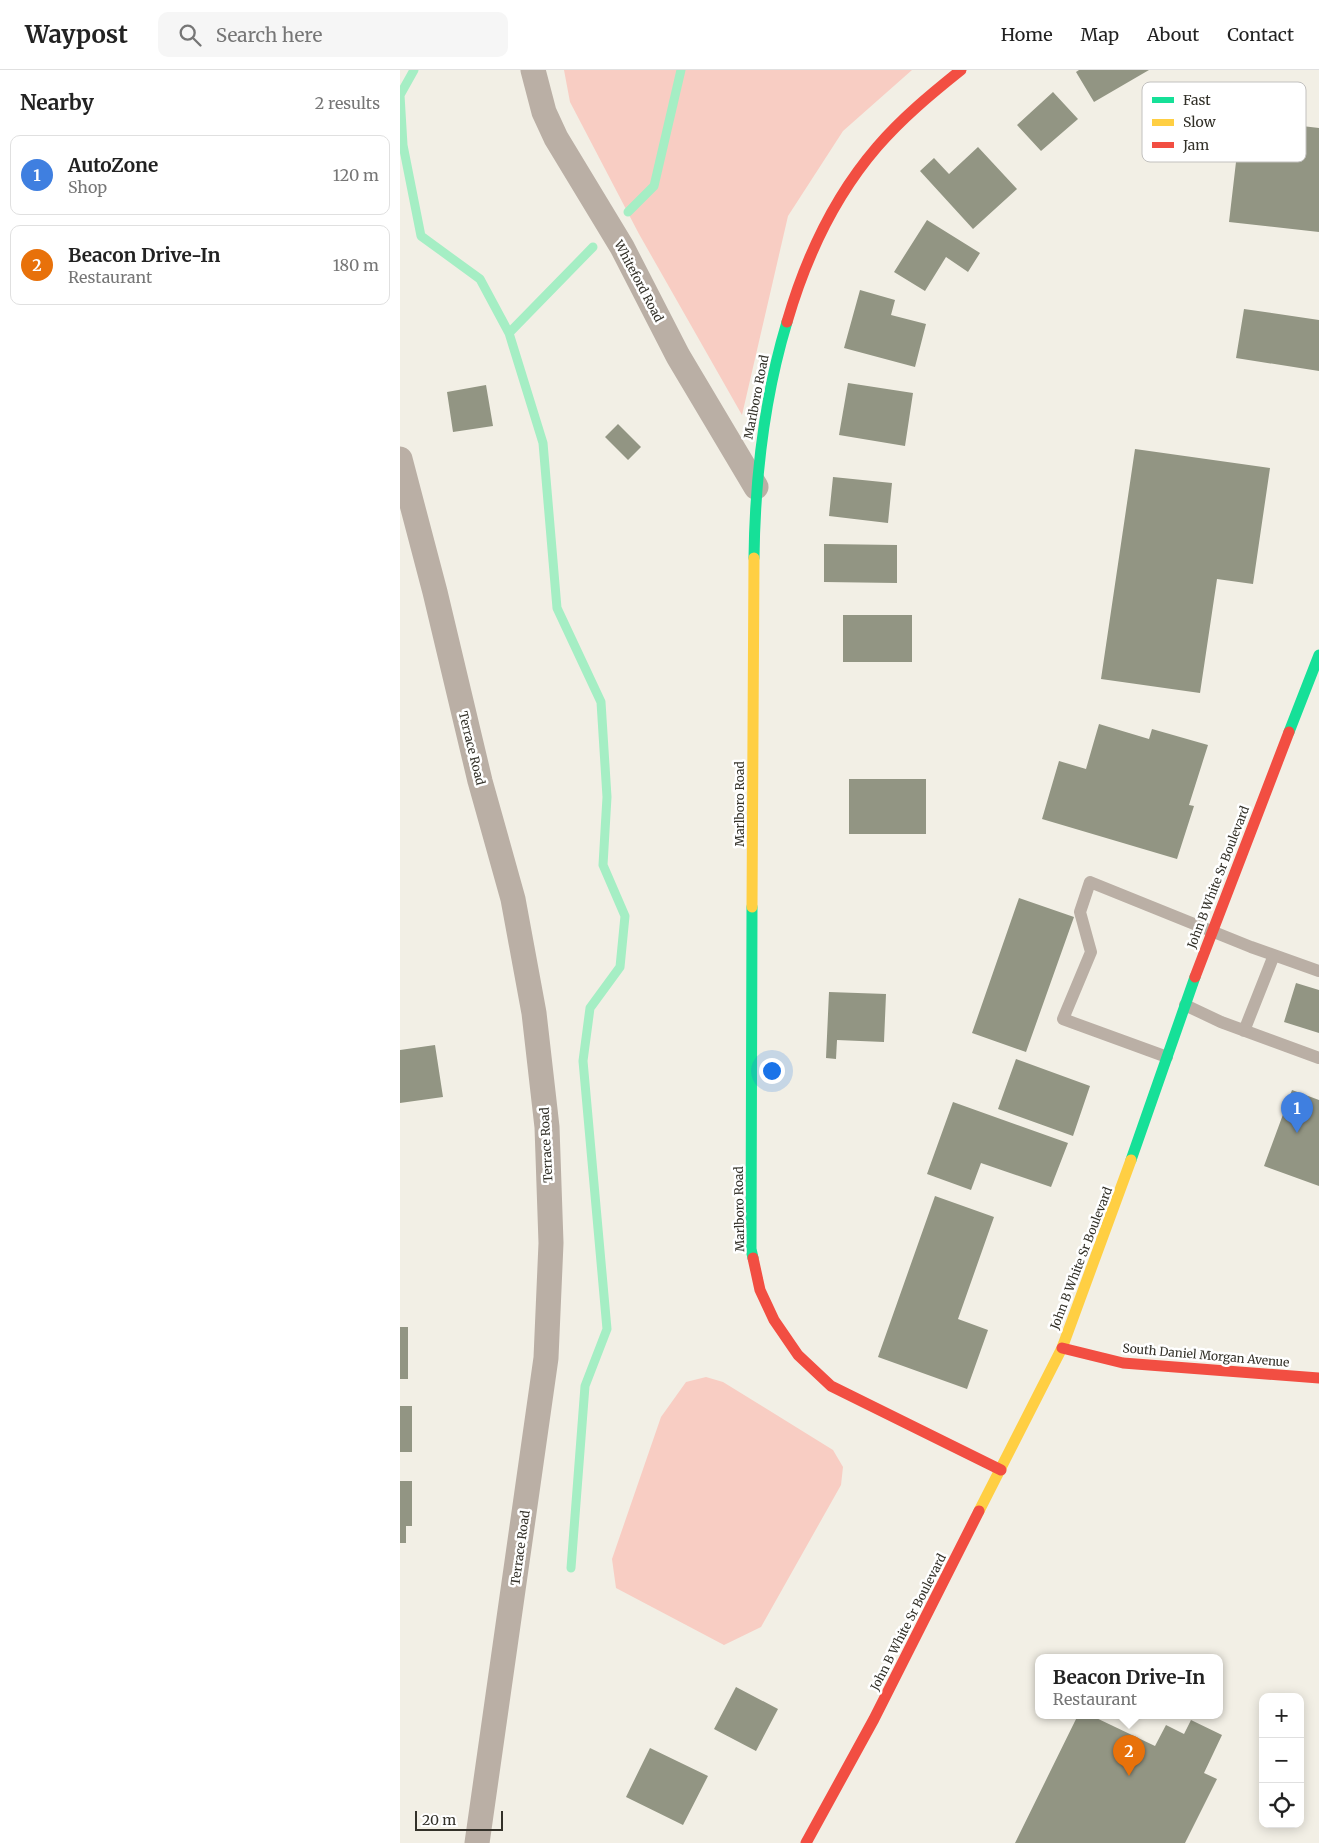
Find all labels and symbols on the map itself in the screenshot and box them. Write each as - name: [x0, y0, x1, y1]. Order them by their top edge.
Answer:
- legend: [1142, 82, 1306, 162]
- text: Fast: [1183, 91, 1211, 109]
- text: Slow: [1183, 113, 1216, 131]
- text: Jam: [1182, 136, 1209, 154]
- street label: Whiteford Road: [611, 237, 667, 324]
- street label: Marlboro Road: [740, 354, 772, 440]
- street label: Terrace Road: [456, 709, 488, 787]
- street label: Marlboro Road: [732, 761, 747, 847]
- street label: John B White Sr Boulevard: [1184, 804, 1252, 951]
- your location: [759, 1058, 785, 1084]
- pin: 1: [1281, 1092, 1313, 1133]
- street label: Terrace Road: [537, 1107, 555, 1183]
- street label: Marlboro Road: [731, 1166, 747, 1252]
- street label: John B White Sr Boulevard: [1047, 1185, 1115, 1332]
- street label: South Daniel Morgan Avenue: [1122, 1340, 1290, 1370]
- street label: Terrace Road: [507, 1510, 533, 1586]
- street label: John B White Sr Boulevard: [866, 1551, 949, 1694]
- pin: 2: [1113, 1735, 1145, 1776]
- scale bar: [415, 1808, 502, 1831]

